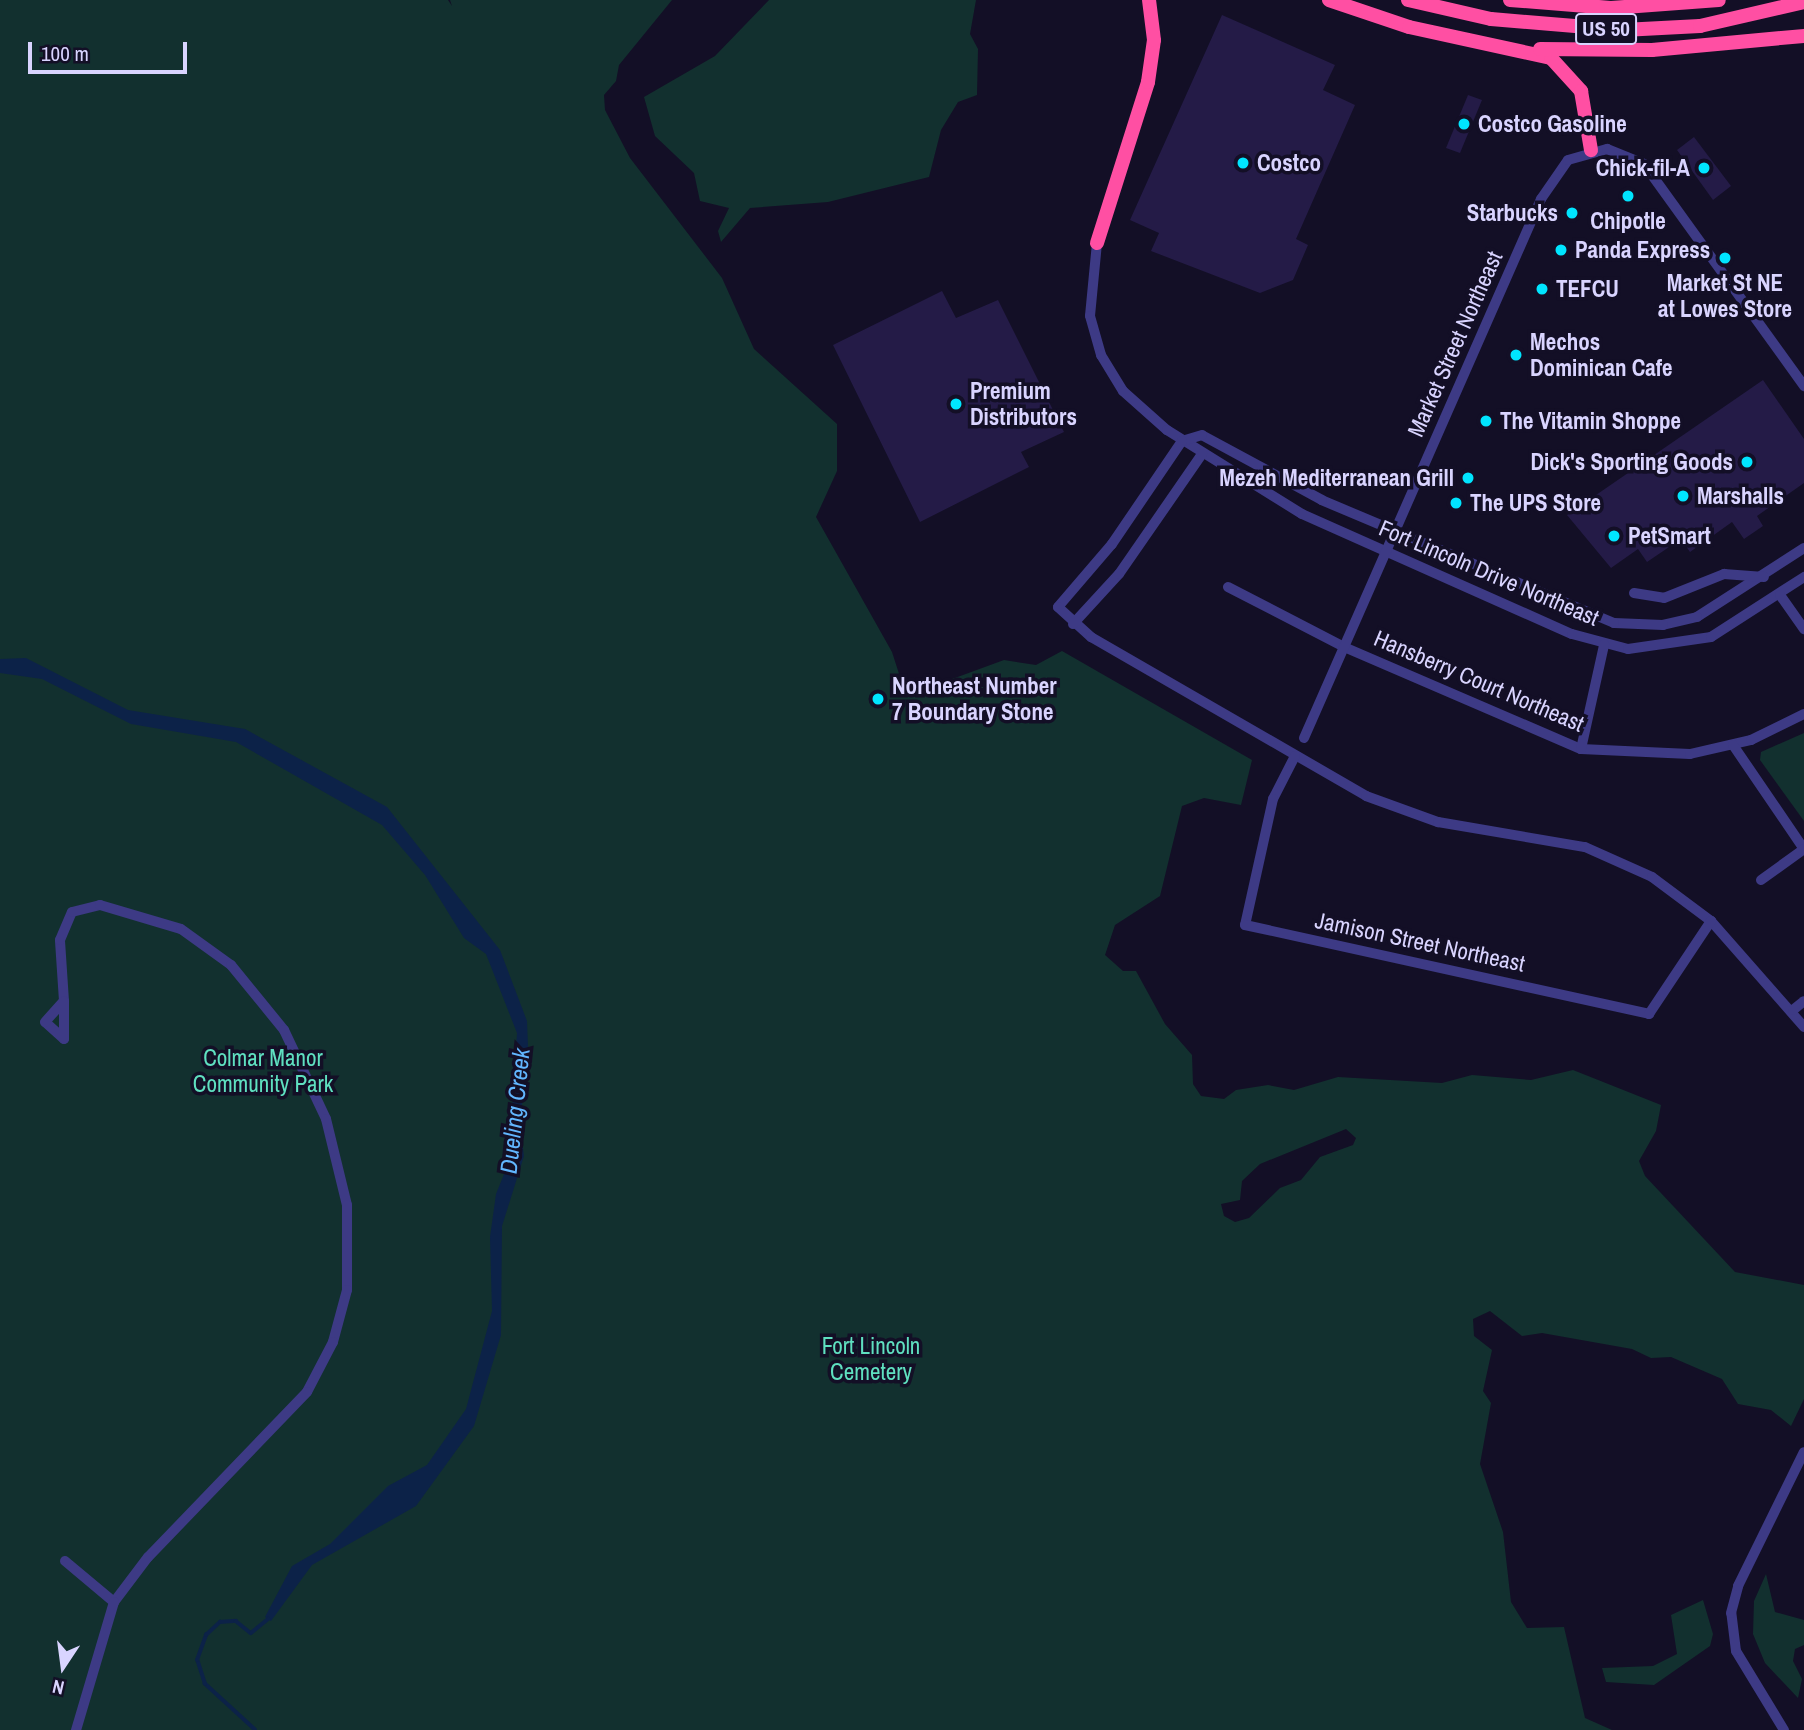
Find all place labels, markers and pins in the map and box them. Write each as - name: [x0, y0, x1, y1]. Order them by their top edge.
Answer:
- place label: Costco Gasoline: [1478, 110, 1627, 138]
- marker: Costco Gasoline: [1456, 116, 1472, 132]
- place label: Costco: [1257, 149, 1321, 177]
- place label: Chick-fil-A: [1596, 154, 1690, 182]
- marker: Costco: [1235, 155, 1251, 171]
- marker: Chick-fil-A: [1696, 160, 1712, 176]
- marker: Chipotle: [1620, 188, 1636, 204]
- place label: Starbucks: [1467, 199, 1558, 227]
- marker: Starbucks: [1564, 205, 1580, 221]
- place label: Chipotle: [1590, 207, 1666, 235]
- place label: Panda Express: [1575, 236, 1710, 264]
- marker: Panda Express: [1553, 242, 1569, 258]
- marker: Market St NE at Lowes Store: [1717, 250, 1733, 266]
- place label: Market St NE at Lowes Store: [1658, 269, 1792, 323]
- place label: TEFCU: [1556, 275, 1619, 303]
- marker: TEFCU: [1534, 281, 1550, 297]
- place label: Mechos Dominican Cafe: [1530, 328, 1673, 382]
- marker: Mechos Dominican Cafe: [1508, 347, 1524, 363]
- place label: Premium Distributors: [970, 377, 1077, 431]
- marker: Premium Distributors: [948, 396, 964, 412]
- place label: The Vitamin Shoppe: [1500, 407, 1681, 435]
- marker: The Vitamin Shoppe: [1478, 413, 1494, 429]
- place label: Dick's Sporting Goods: [1530, 448, 1733, 476]
- marker: Dick's Sporting Goods: [1739, 454, 1755, 470]
- place label: Mezeh Mediterranean Grill: [1219, 464, 1454, 492]
- marker: Mezeh Mediterranean Grill: [1460, 470, 1476, 486]
- place label: Marshalls: [1697, 482, 1784, 510]
- marker: Marshalls: [1675, 488, 1691, 504]
- place label: The UPS Store: [1470, 489, 1601, 517]
- marker: The UPS Store: [1448, 495, 1464, 511]
- place label: PetSmart: [1628, 522, 1711, 550]
- marker: PetSmart: [1606, 528, 1622, 544]
- place label: Northeast Number 7 Boundary Stone: [892, 672, 1057, 726]
- marker: Northeast Number 7 Boundary Stone: [870, 691, 886, 707]

